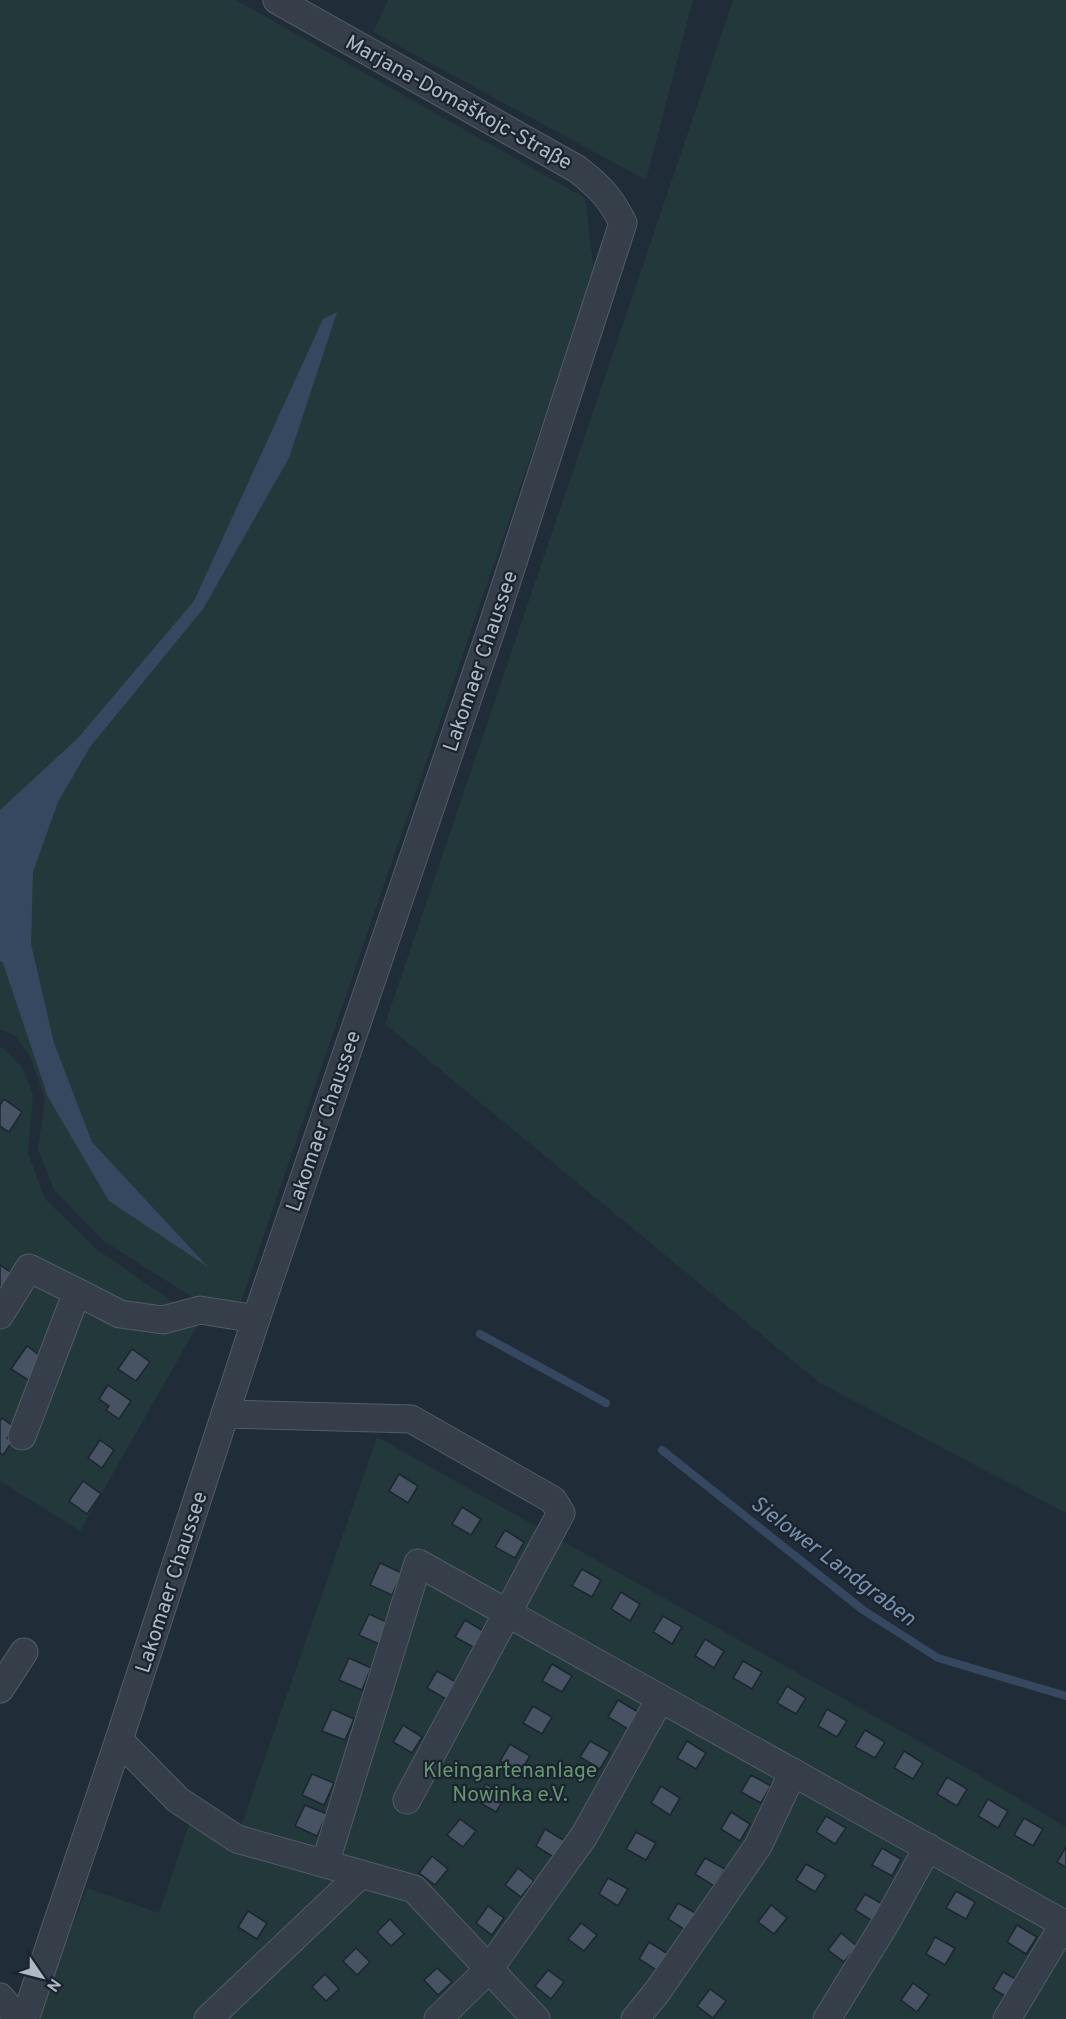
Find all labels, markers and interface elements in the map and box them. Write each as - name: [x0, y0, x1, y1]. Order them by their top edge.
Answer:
- street label: Marjana-Domaškojc-Straße: [340, 30, 576, 177]
- street label: Lakomaer Chaussee: [438, 567, 525, 756]
- street label: Lakomaer Chaussee: [281, 1027, 368, 1216]
- street label: Lakomaer Chaussee: [130, 1488, 215, 1677]
- water label: Sielower Landgraben: [744, 1491, 921, 1633]
- park label: Kleingartenanlage Nowinka e.V.: [423, 1758, 597, 1809]
- north arrow: [12, 1947, 72, 2007]
- text: N: [41, 1974, 64, 1995]

